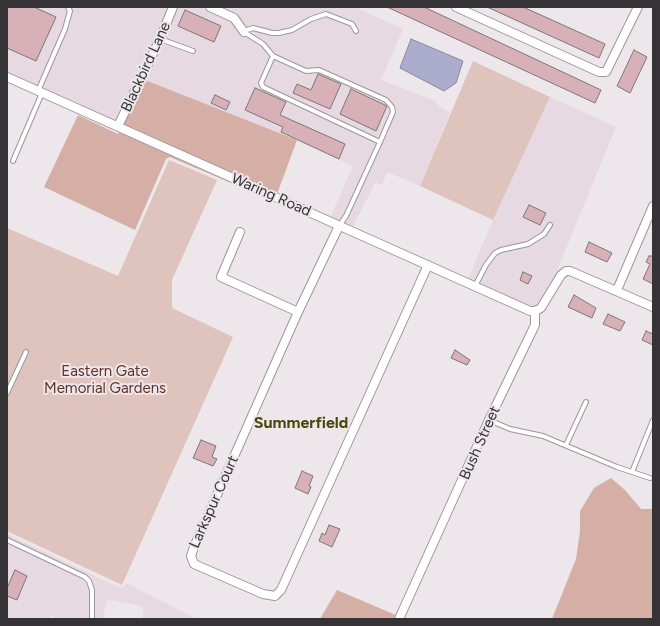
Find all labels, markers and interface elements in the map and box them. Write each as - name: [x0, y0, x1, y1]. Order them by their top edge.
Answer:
- street label: Blackbird Lane: [117, 19, 175, 115]
- street label: Waring Road: [228, 169, 314, 221]
- park label: Eastern Gate Memorial Gardens: [44, 363, 166, 398]
- street label: Bush Street: [456, 403, 504, 483]
- district label: Summerfield: [254, 413, 348, 433]
- street label: Larkspur Court: [186, 453, 242, 551]

